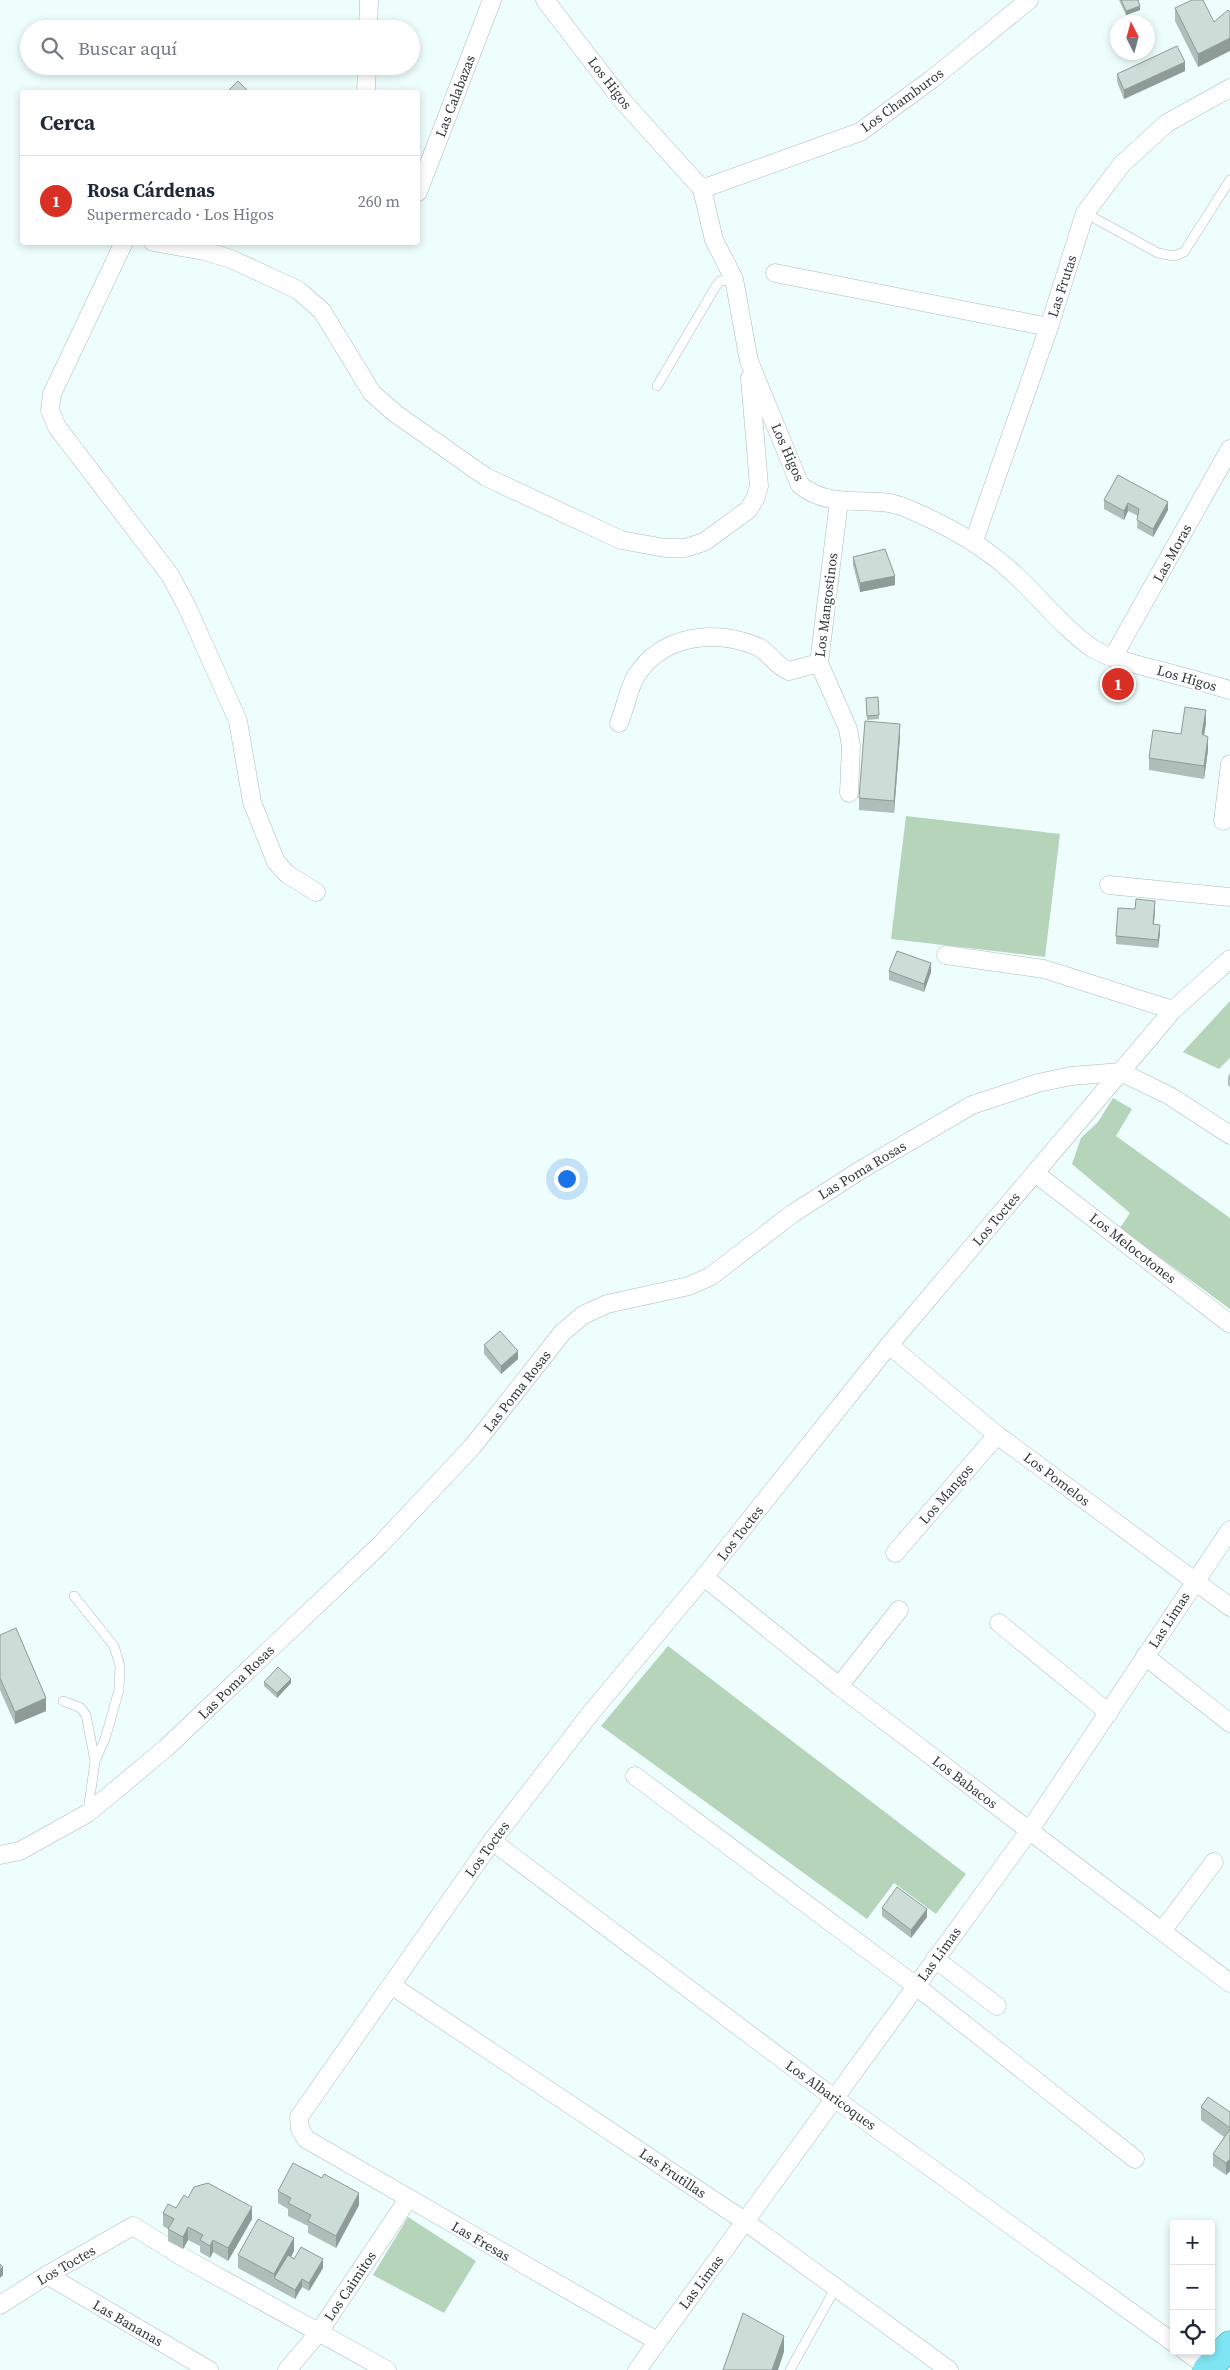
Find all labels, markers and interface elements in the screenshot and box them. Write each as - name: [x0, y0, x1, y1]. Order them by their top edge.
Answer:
- north arrow: [1110, 15, 1155, 60]
- search box: [20, 20, 420, 75]
- icon: search: [38, 34, 66, 62]
- text: Buscar aquí: [78, 35, 177, 61]
- street label: Las Calabazas: [430, 52, 480, 140]
- street label: Los Higos: [583, 53, 637, 113]
- street label: Los Chamburos: [857, 63, 947, 137]
- text: Cerca: [40, 108, 95, 137]
- text: Rosa Cárdenas: [87, 177, 215, 203]
- text: 1: [52, 190, 60, 212]
- text: 260 m: [358, 190, 400, 212]
- text: Supermercado · Los Higos: [87, 203, 274, 225]
- street label: Las Frutas: [1043, 252, 1081, 320]
- street label: Los Higos: [766, 420, 810, 484]
- street label: Las Moras: [1148, 520, 1196, 586]
- street label: Los Mangostinos: [810, 552, 842, 658]
- street label: Los Higos: [1155, 660, 1219, 696]
- pin: 1: [1102, 665, 1134, 703]
- street label: Las Poma Rosas: [814, 1136, 910, 1204]
- your location: [554, 1166, 580, 1192]
- street label: Los Toctes: [967, 1188, 1025, 1250]
- street label: Los Melocotones: [1086, 1208, 1180, 1288]
- street label: Las Poma Rosas: [479, 1346, 555, 1436]
- street label: Los Pomelos: [1020, 1447, 1094, 1511]
- street label: Los Mangos: [914, 1459, 978, 1529]
- street label: Los Toctes: [712, 1501, 768, 1565]
- street label: Las Limas: [1143, 1588, 1195, 1652]
- street label: Las Poma Rosas: [193, 1640, 279, 1724]
- street label: Los Babacos: [928, 1751, 1002, 1813]
- street label: Los Toctes: [460, 1817, 514, 1881]
- street label: Las Limas: [912, 1923, 966, 1985]
- street label: Los Albaricoques: [782, 2055, 880, 2135]
- street label: Las Frutillas: [636, 2143, 710, 2203]
- street label: Las Fresas: [448, 2216, 514, 2266]
- map controls: [1170, 2220, 1215, 2355]
- button: +: [1170, 2220, 1215, 2265]
- street label: Los Toctes: [33, 2240, 99, 2290]
- street label: Los Caimitos: [319, 2247, 381, 2325]
- street label: Las Limas: [674, 2251, 728, 2313]
- button: −: [1170, 2265, 1215, 2310]
- street label: Las Bananas: [89, 2295, 167, 2351]
- button: locate: [1170, 2310, 1215, 2355]

